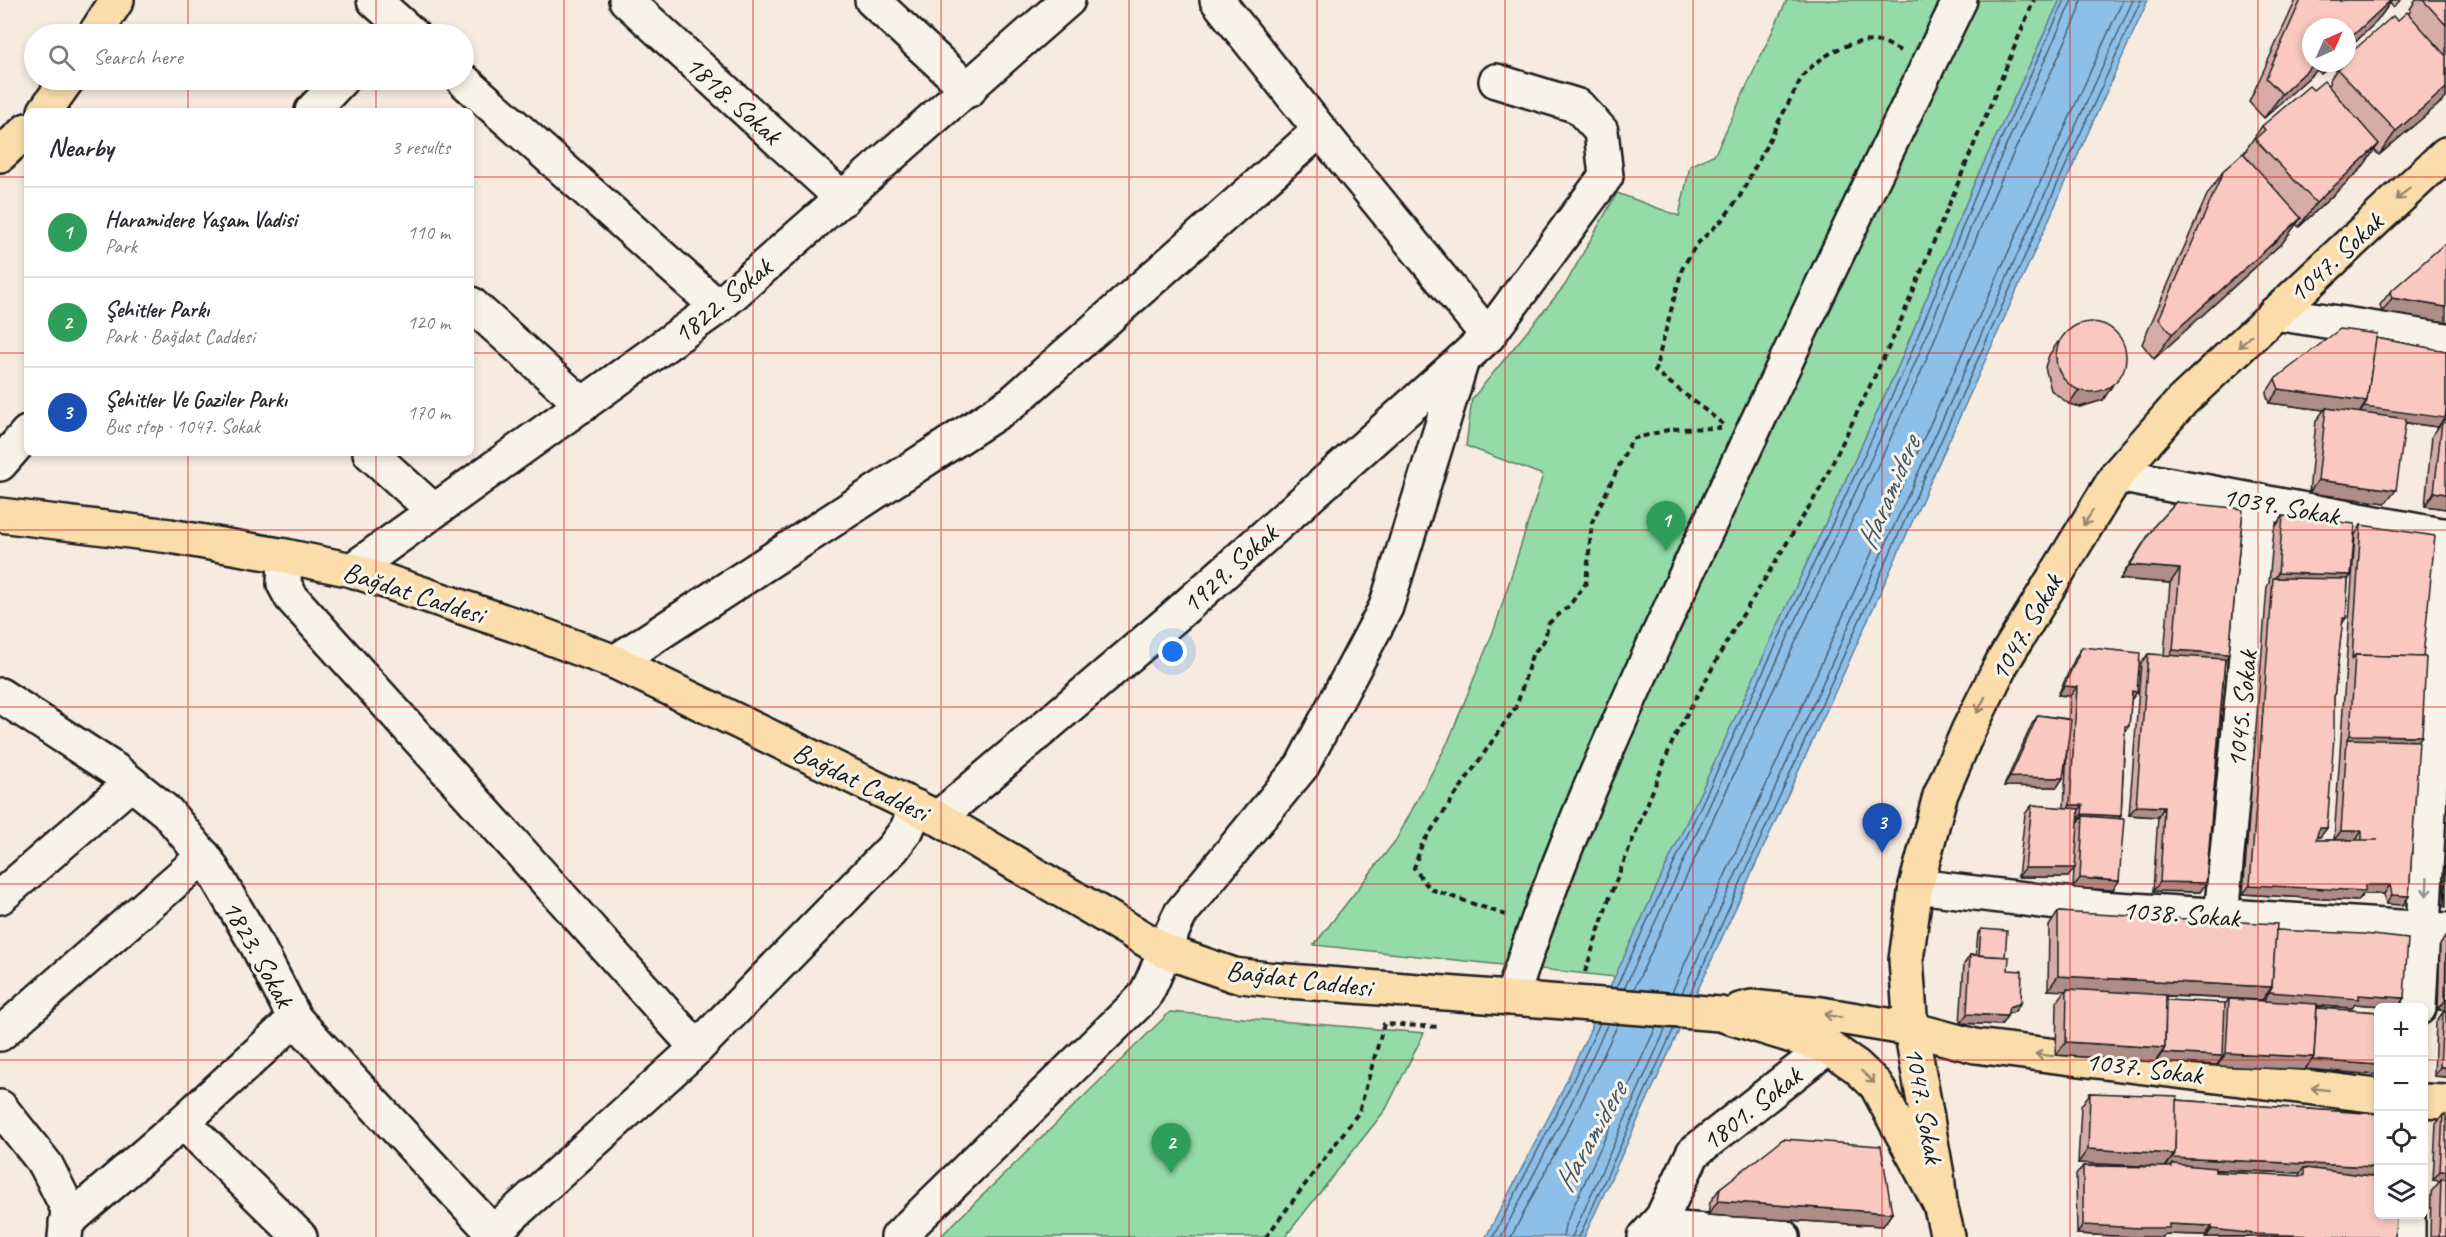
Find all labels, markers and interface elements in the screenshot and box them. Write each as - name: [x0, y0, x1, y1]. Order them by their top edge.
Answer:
- north arrow: [2302, 18, 2356, 72]
- search box: [24, 24, 474, 90]
- icon: search: [45, 41, 78, 74]
- text: Search here: [93, 43, 183, 71]
- street label: 1818. Sokak: [678, 47, 790, 153]
- text: Nearby: [48, 131, 113, 164]
- text: 3 results: [391, 135, 450, 160]
- one-way arrow: [2396, 186, 2411, 200]
- street label: 1047. Sokak: [2280, 203, 2392, 310]
- text: Haramidere Yaşam Vadisi: [105, 206, 297, 234]
- text: 1: [63, 220, 72, 245]
- text: 110 m: [407, 220, 450, 245]
- text: Park: [105, 234, 137, 259]
- street label: 1822. Sokak: [666, 249, 780, 351]
- text: Şehitler Parkı: [105, 296, 209, 324]
- text: 2: [63, 310, 72, 335]
- text: 120 m: [407, 310, 450, 335]
- text: Park · Bağdat Caddesi: [105, 324, 255, 349]
- one-way arrow: [2238, 334, 2253, 348]
- text: Şehitler Ve Gaziler Parkı: [105, 386, 287, 414]
- text: 3: [63, 400, 72, 425]
- text: 170 m: [407, 400, 450, 425]
- text: Bus stop · 1047. Sokak: [105, 414, 260, 439]
- water label: Haramidere: [1847, 427, 1930, 555]
- street label: 1039. Sokak: [2220, 478, 2344, 533]
- pin: 1: [1646, 502, 1686, 551]
- one-way arrow: [2082, 509, 2094, 526]
- street label: 1929. Sokak: [1174, 515, 1286, 621]
- street label: Bağdat Caddesi: [339, 553, 492, 633]
- street label: 1047. Sokak: [1981, 566, 2071, 687]
- your location: [1158, 637, 1187, 666]
- street label: 1045. Sokak: [2218, 647, 2265, 769]
- one-way arrow: [1974, 695, 1986, 713]
- street label: Bağdat Caddesi: [787, 734, 938, 831]
- pin: 3: [1862, 804, 1902, 853]
- one-way arrow: [2421, 877, 2432, 897]
- street label: 1038. Sokak: [2121, 892, 2243, 935]
- street label: 1823. Sokak: [215, 893, 303, 1015]
- street label: Bağdat Caddesi: [1224, 952, 1377, 1005]
- map controls: [2374, 1003, 2428, 1219]
- button: +: [2374, 1003, 2428, 1057]
- one-way arrow: [1823, 1010, 1843, 1021]
- street label: 1037. Sokak: [2083, 1043, 2206, 1092]
- street label: 1047. Sokak: [1897, 1044, 1952, 1168]
- one-way arrow: [2034, 1049, 2054, 1060]
- street label: 1801. Sokak: [1694, 1057, 1810, 1158]
- button: −: [2374, 1057, 2428, 1111]
- one-way arrow: [1860, 1070, 1875, 1084]
- water label: Haramidere: [1545, 1072, 1637, 1198]
- one-way arrow: [2311, 1083, 2331, 1094]
- button: locate: [2374, 1111, 2428, 1165]
- pin: 2: [1152, 1124, 1190, 1173]
- button: layers: [2374, 1165, 2428, 1219]

